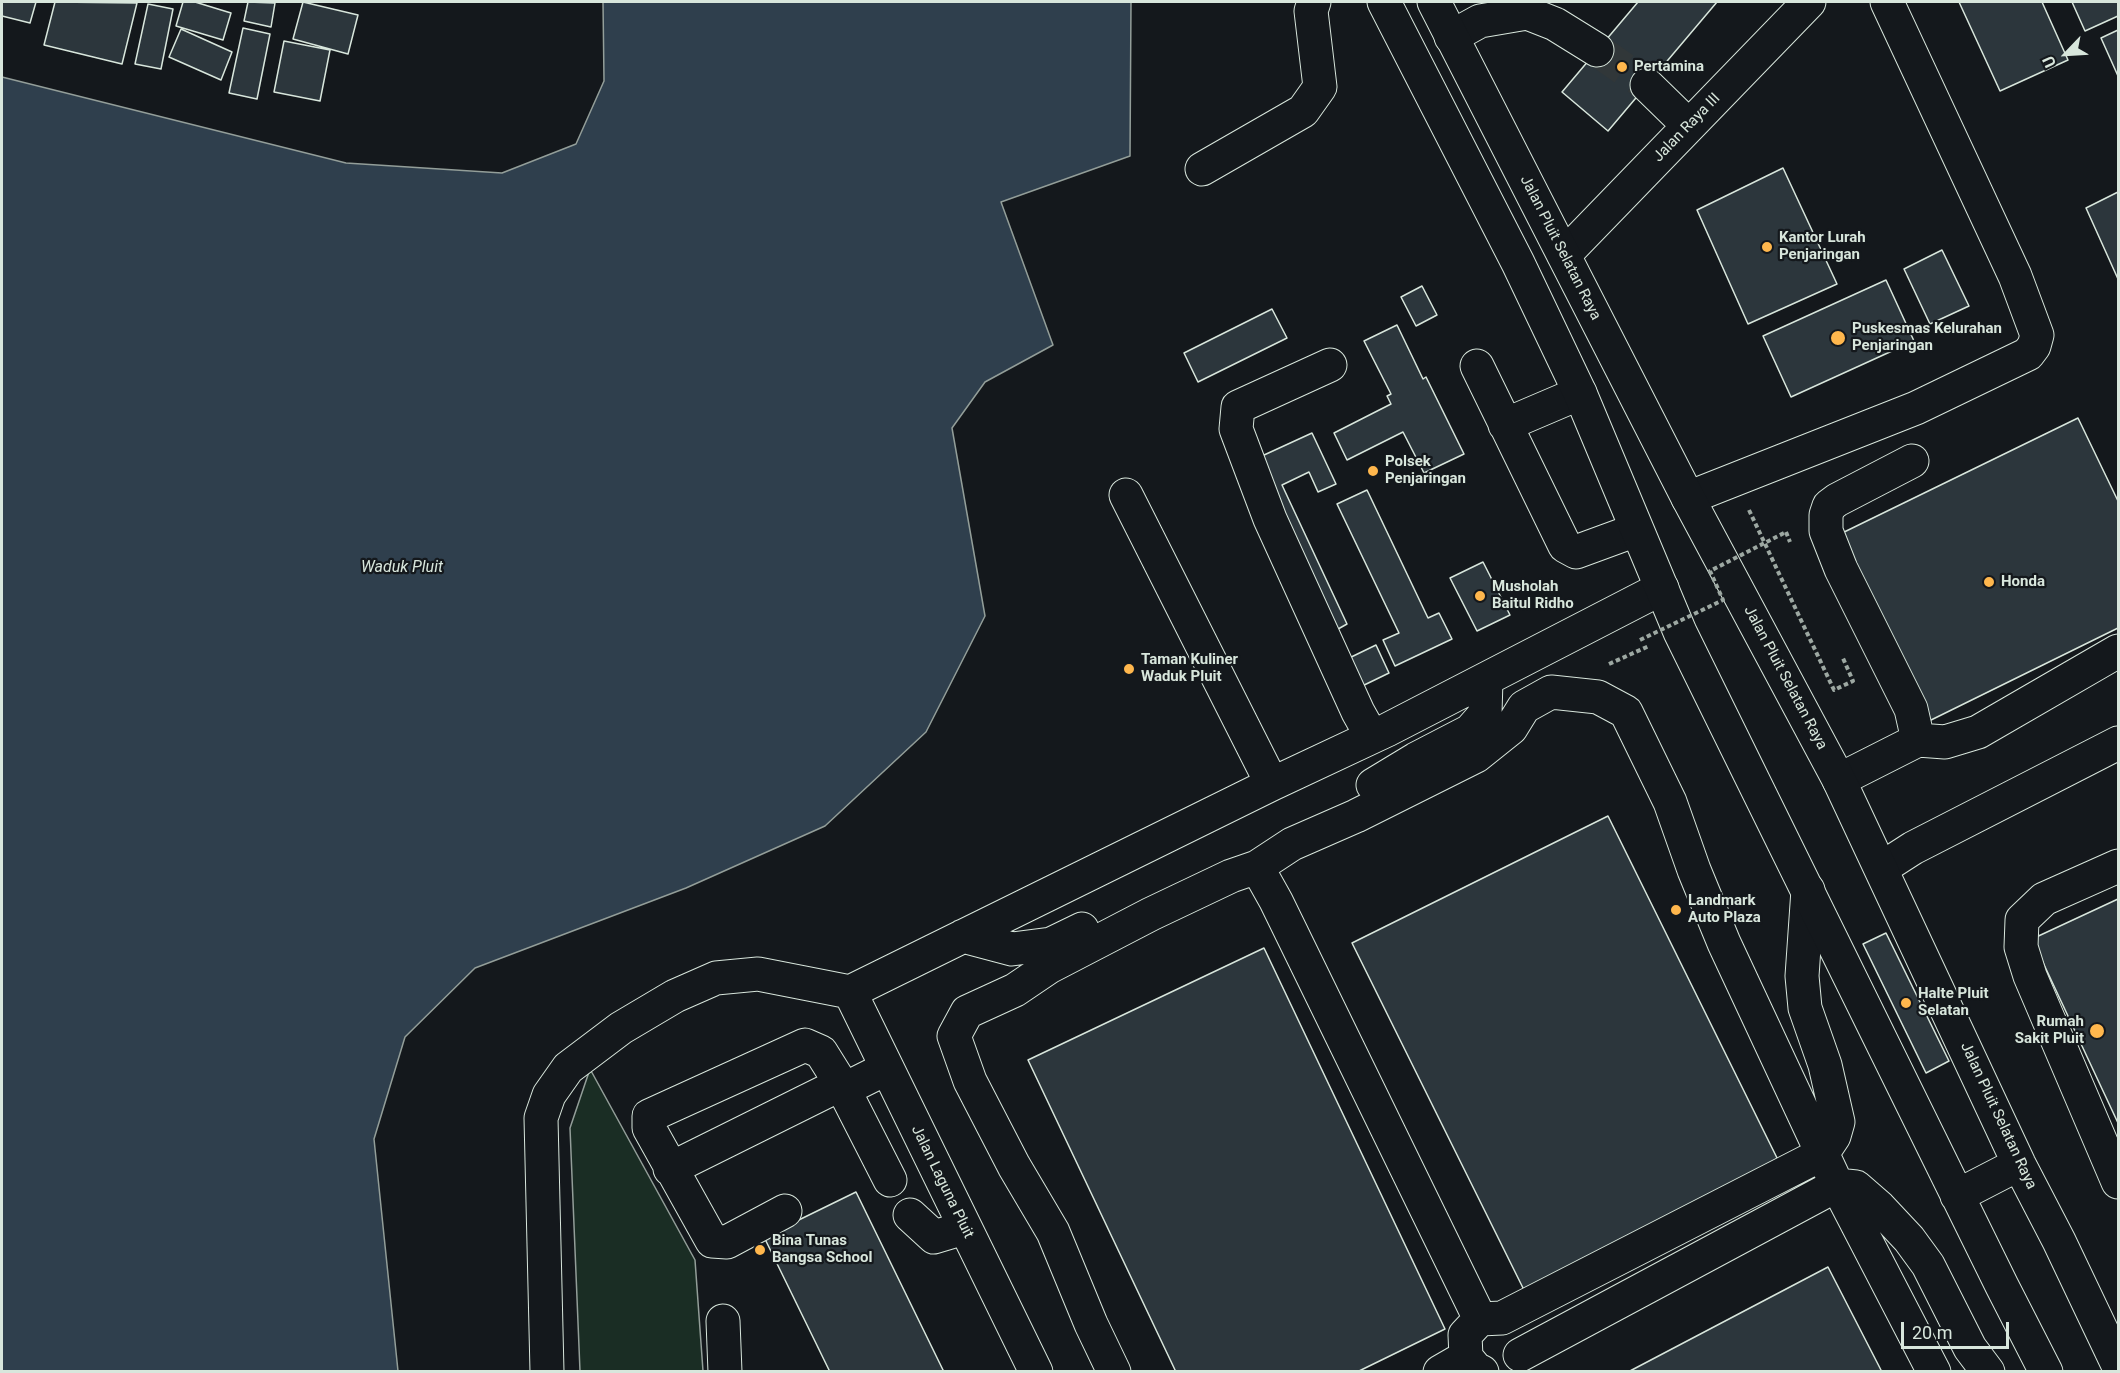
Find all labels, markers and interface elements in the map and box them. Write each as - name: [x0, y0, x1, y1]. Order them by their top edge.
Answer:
- north arrow: [2036, 24, 2096, 84]
- text: U: [2038, 53, 2060, 71]
- place label: Pertamina: [1634, 58, 1704, 76]
- marker: Pertamina: [1615, 60, 1629, 74]
- street label: Jalan Raya III: [1650, 90, 1724, 166]
- street label: Jalan Pluit Selatan Raya: [1516, 173, 1604, 323]
- place label: Kantor Lurah Penjaringan: [1779, 229, 1866, 264]
- marker: Kantor Lurah Penjaringan: [1760, 240, 1774, 254]
- place label: Puskesmas Kelurahan Penjaringan: [1852, 320, 2002, 355]
- marker: Puskesmas Kelurahan Penjaringan: [1829, 329, 1847, 347]
- place label: Polsek Penjaringan: [1385, 453, 1466, 488]
- marker: Polsek Penjaringan: [1366, 464, 1380, 478]
- water label: Waduk Pluit: [361, 558, 443, 578]
- place label: Honda: [2001, 573, 2045, 591]
- marker: Honda: [1982, 575, 1996, 589]
- place label: Musholah Baitul Ridho: [1492, 578, 1574, 613]
- marker: Musholah Baitul Ridho: [1473, 589, 1487, 603]
- street label: Jalan Pluit Selatan Raya: [1739, 603, 1831, 753]
- place label: Taman Kuliner Waduk Pluit: [1141, 651, 1238, 686]
- marker: Taman Kuliner Waduk Pluit: [1122, 662, 1136, 676]
- place label: Landmark Auto Plaza: [1688, 892, 1761, 927]
- marker: Landmark Auto Plaza: [1669, 903, 1683, 917]
- place label: Halte Pluit Selatan: [1918, 985, 1989, 1020]
- marker: Halte Pluit Selatan: [1899, 996, 1913, 1010]
- place label: Rumah Sakit Pluit: [2015, 1013, 2084, 1048]
- marker: Rumah Sakit Pluit: [2088, 1022, 2106, 1040]
- street label: Jalan Pluit Selatan Raya: [1956, 1040, 2040, 1192]
- street label: Jalan Laguna Pluit: [907, 1123, 977, 1241]
- place label: Bina Tunas Bangsa School: [772, 1232, 872, 1267]
- marker: Bina Tunas Bangsa School: [753, 1243, 767, 1257]
- scale bar: [1904, 1310, 2012, 1348]
- text: 20 m: [1912, 1322, 1952, 1343]

